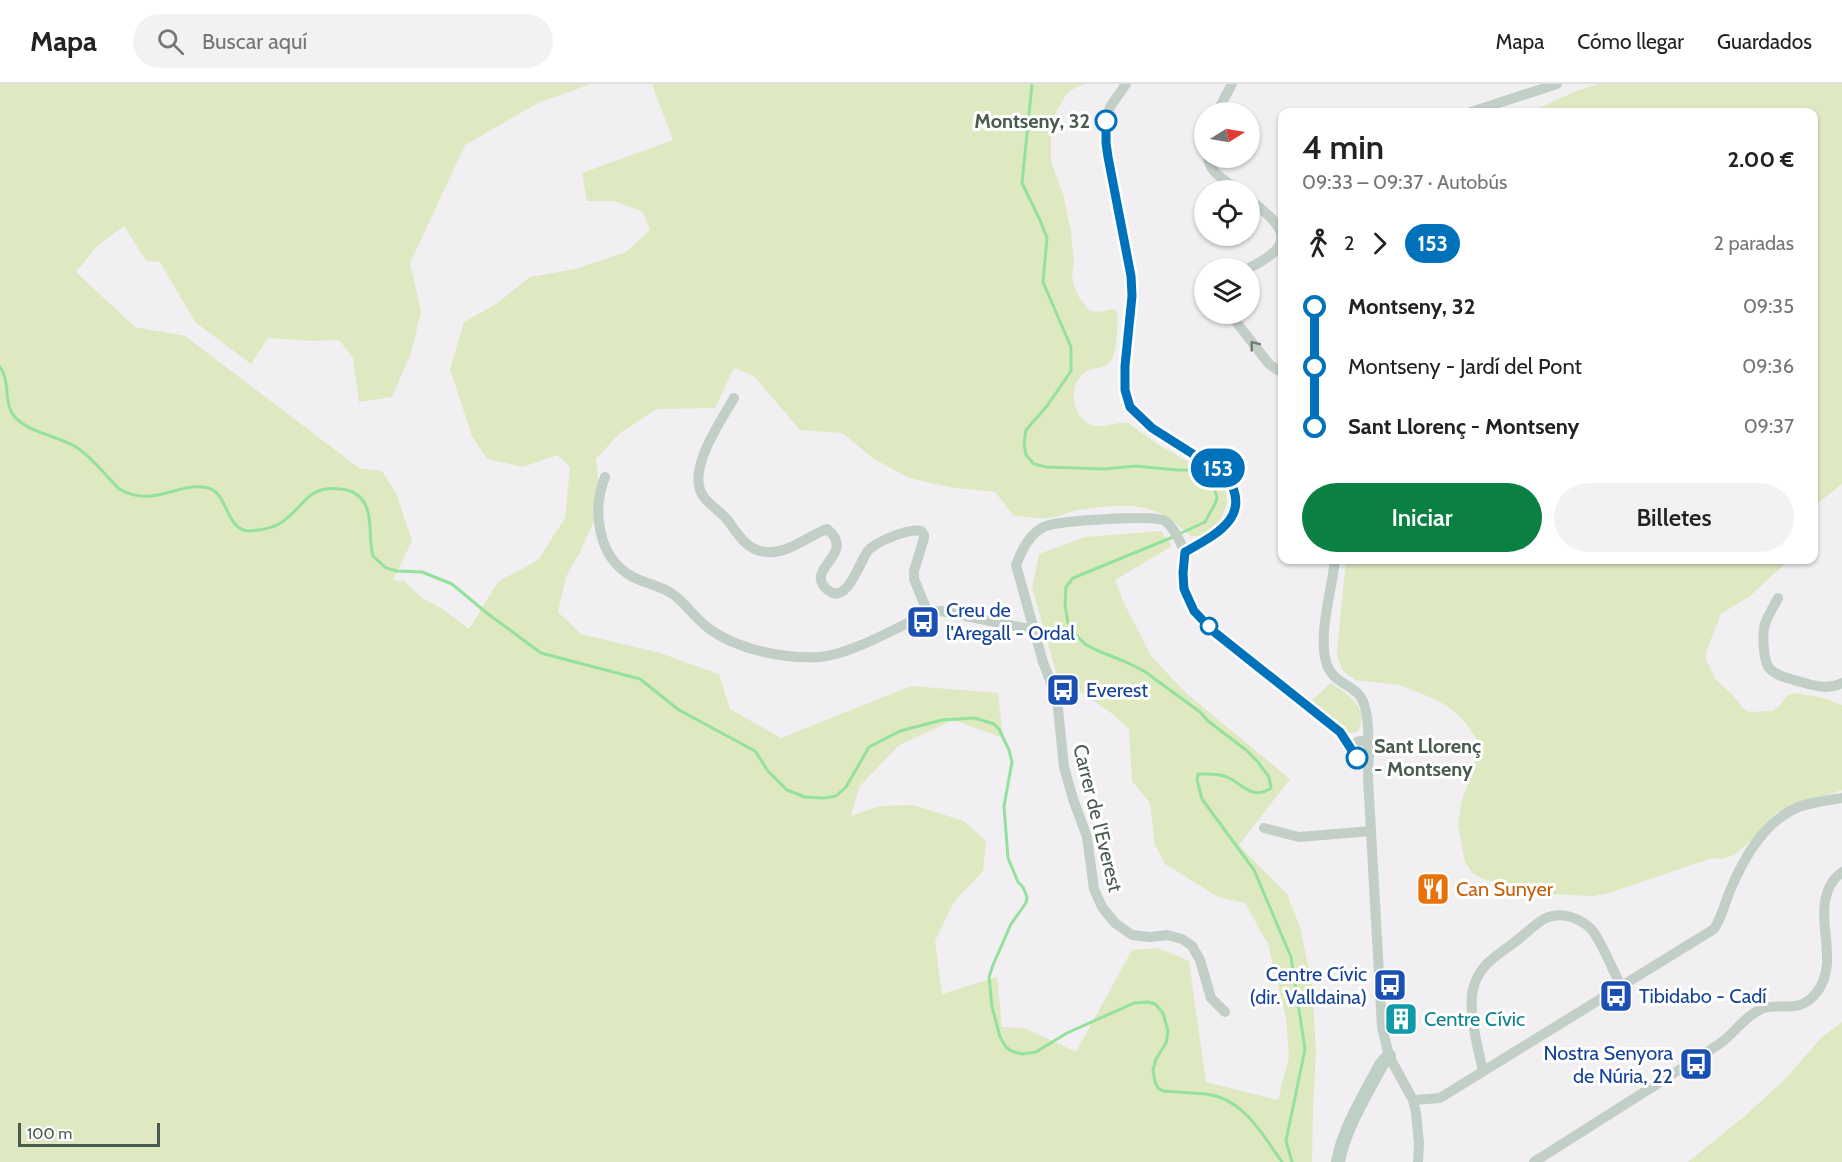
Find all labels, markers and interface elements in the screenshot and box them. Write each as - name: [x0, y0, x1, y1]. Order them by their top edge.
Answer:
- search box: [133, 14, 553, 68]
- text: Mapa: [30, 24, 97, 58]
- icon: search: [154, 25, 187, 58]
- text: Buscar aquí: [202, 28, 307, 55]
- text: Mapa: [1496, 29, 1544, 54]
- text: Cómo llegar: [1577, 29, 1684, 54]
- text: Guardados: [1717, 29, 1812, 54]
- north arrow: [1194, 102, 1260, 168]
- map controls: [1194, 102, 1260, 324]
- place label: Montseny, 32: [974, 109, 1090, 133]
- marker: Montseny, 32: [1095, 110, 1117, 132]
- text: 4 min: [1302, 127, 1384, 167]
- text: 2.00 €: [1728, 146, 1794, 173]
- text: 09:33 – 09:37 · Autobús: [1302, 170, 1507, 194]
- button: locate: [1194, 180, 1260, 246]
- icon: walk: [1302, 227, 1335, 260]
- icon: forward: [1363, 227, 1396, 260]
- text: 2: [1344, 231, 1354, 255]
- text: 153: [1417, 231, 1448, 256]
- text: 2 paradas: [1714, 231, 1794, 255]
- button: layers: [1194, 258, 1260, 324]
- text: Montseny, 32: [1348, 293, 1475, 320]
- text: 09:35: [1743, 294, 1794, 318]
- one-way arrow: [1251, 341, 1262, 352]
- text: Montseny - Jardí del Pont: [1348, 353, 1582, 380]
- text: 09:36: [1742, 354, 1794, 378]
- text: Sant Llorenç - Montseny: [1348, 413, 1579, 440]
- text: 09:37: [1744, 414, 1794, 438]
- line badge: 153: [1184, 448, 1252, 488]
- text: 153: [1203, 456, 1233, 481]
- button: Iniciar: [1302, 483, 1542, 552]
- button: Billetes: [1554, 483, 1794, 552]
- place label: Creu de l'Aregall - Ordal: [946, 598, 1075, 645]
- bus stop icon: Creu de l'Aregall - Ordal: [905, 604, 941, 640]
- unlabelled marker: [1200, 617, 1218, 635]
- bus stop icon: Everest: [1045, 672, 1081, 708]
- place label: Everest: [1086, 678, 1148, 702]
- place label: Sant Llorenç - Montseny: [1374, 734, 1481, 781]
- street label: Carrer de l'Everest: [1068, 742, 1128, 894]
- marker: Sant Llorenç - Montseny: [1346, 747, 1368, 769]
- restaurant icon: Can Sunyer: [1415, 871, 1451, 907]
- place label: Can Sunyer: [1456, 877, 1554, 901]
- place label: Centre Cívic (dir. Valldaina): [1250, 962, 1367, 1009]
- bus stop icon: Centre Cívic (dir. Valldaina): [1372, 967, 1408, 1003]
- bus stop icon: Tibidabo - Cadí: [1598, 978, 1634, 1014]
- place label: Tibidabo - Cadí: [1639, 984, 1767, 1008]
- building icon: Centre Cívic: [1383, 1001, 1419, 1037]
- place label: Centre Cívic: [1424, 1007, 1525, 1031]
- place label: Nostra Senyora de Núria, 22: [1543, 1041, 1673, 1088]
- bus stop icon: Nostra Senyora de Núria, 22: [1678, 1046, 1714, 1082]
- scale bar: [18, 1120, 160, 1148]
- text: 100 m: [27, 1124, 72, 1143]

